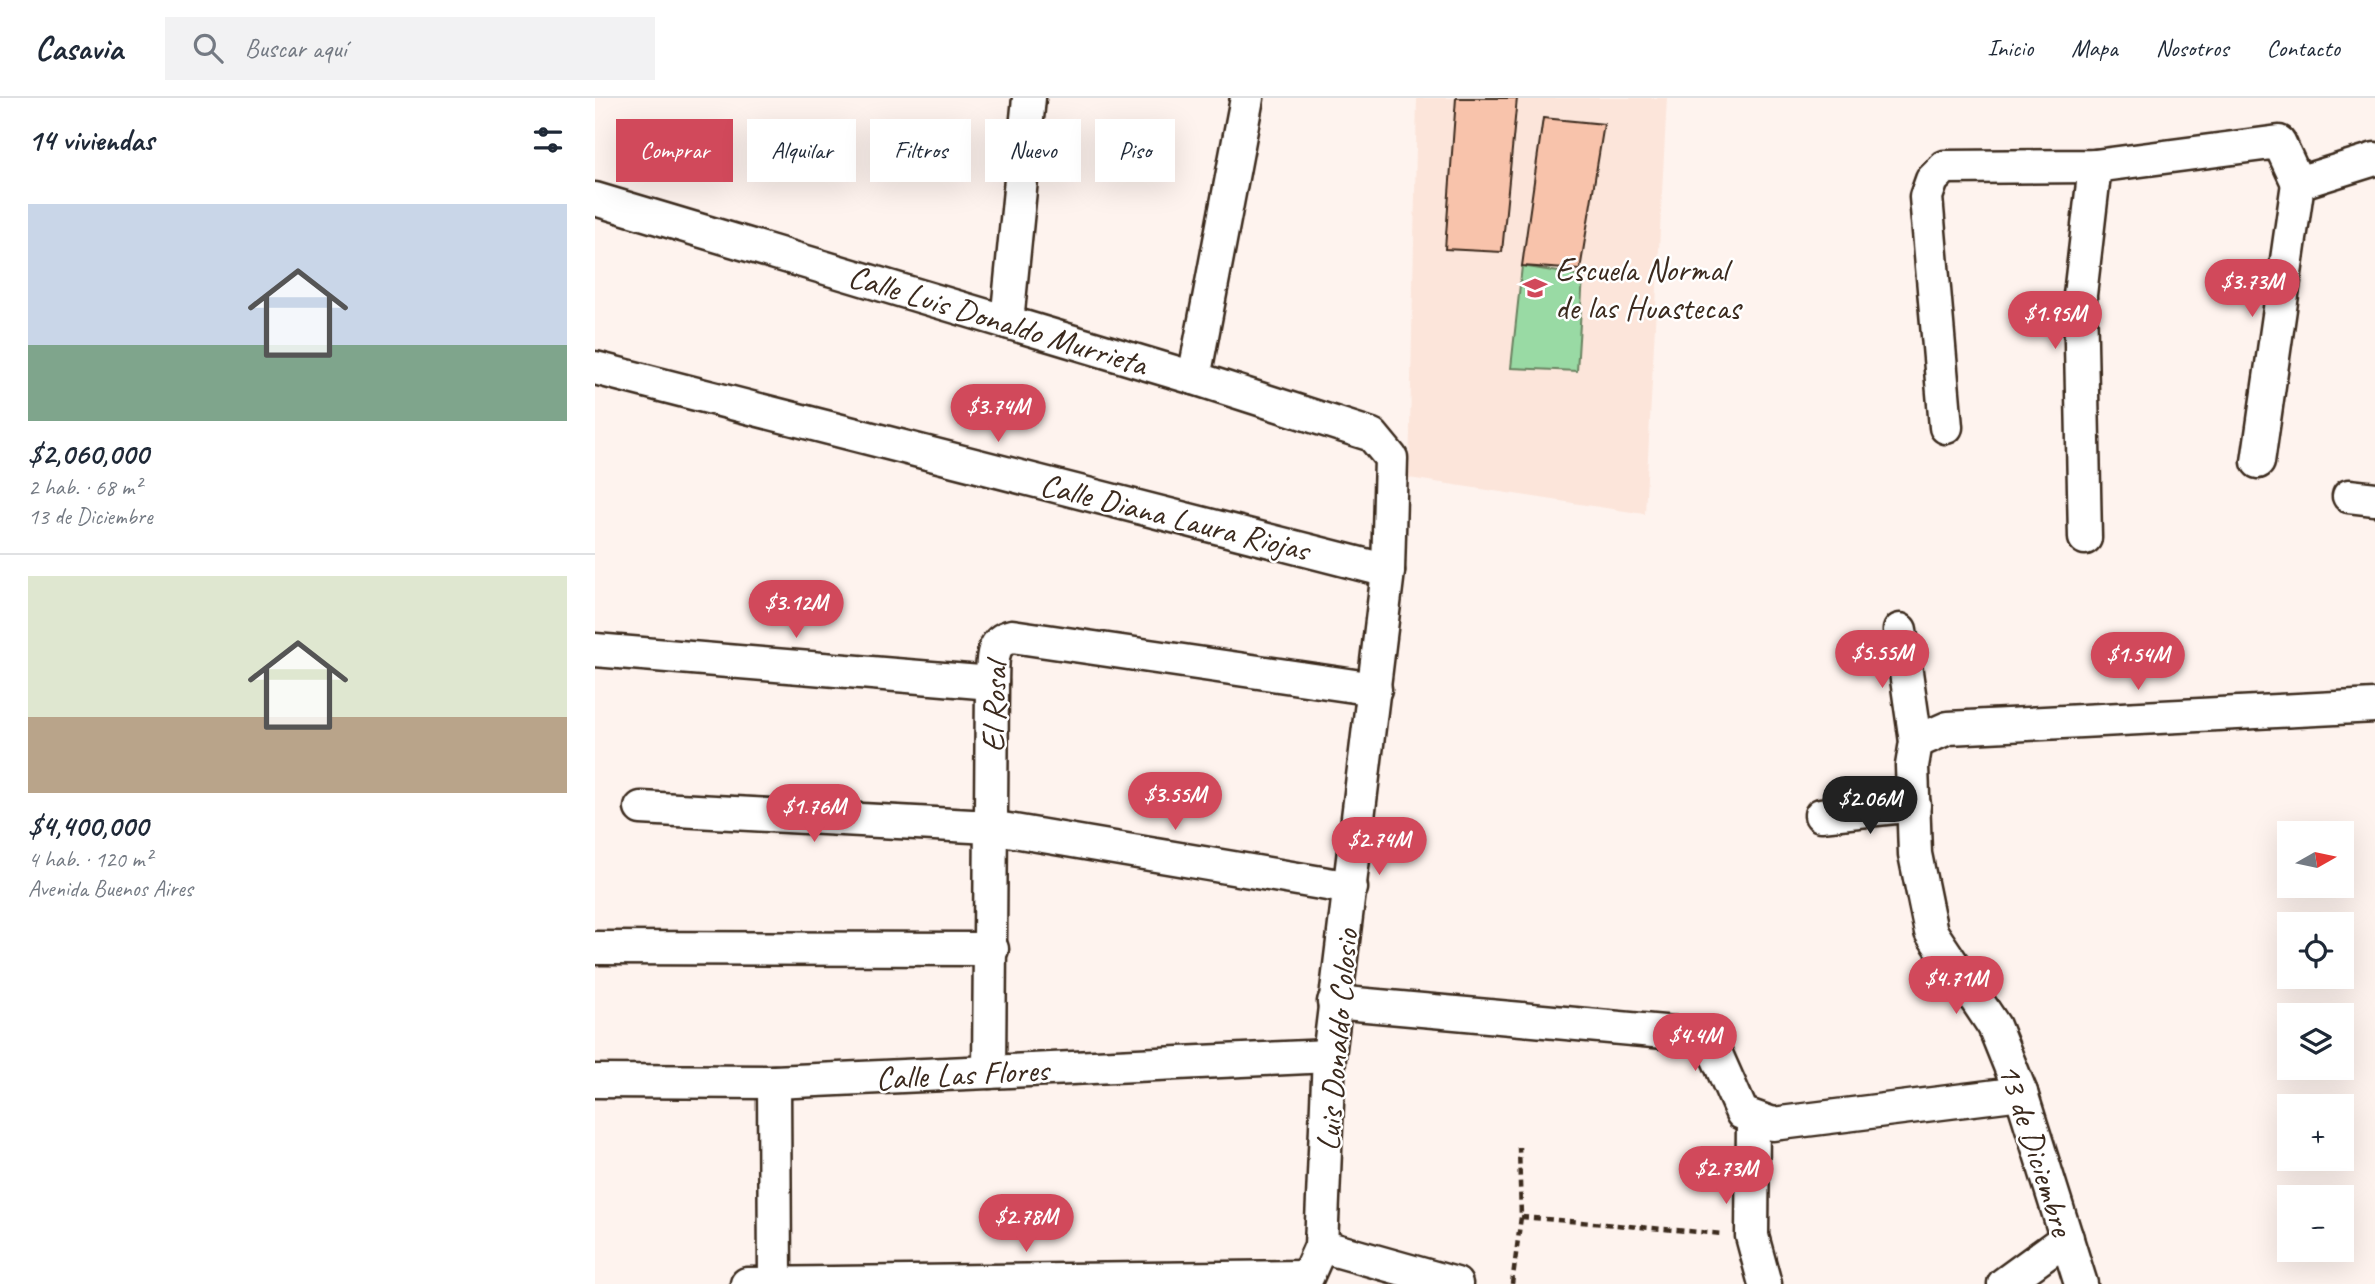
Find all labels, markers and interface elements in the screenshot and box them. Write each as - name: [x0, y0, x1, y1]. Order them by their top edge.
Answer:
- search box: [165, 17, 655, 80]
- text: Casavia: [35, 27, 123, 69]
- icon: search: [189, 29, 227, 67]
- text: Buscar aquí: [245, 32, 347, 65]
- text: Inicio: [1987, 33, 2033, 63]
- text: Mapa: [2071, 33, 2118, 63]
- text: Nosotros: [2156, 33, 2228, 63]
- text: Contacto: [2266, 33, 2340, 63]
- chip: Comprar: [616, 119, 733, 182]
- chip: Alquilar: [747, 119, 856, 182]
- chip: Filtros: [870, 119, 971, 182]
- chip: Nuevo: [985, 119, 1081, 182]
- chip: Piso: [1095, 119, 1175, 182]
- text: 14 viviendas: [28, 121, 154, 159]
- icon: filters: [529, 121, 567, 159]
- place label: Escuela Normal de las Huastecas: [1555, 249, 1743, 329]
- icon: home: [235, 250, 361, 376]
- street label: Calle Luis Donaldo Murrieta: [844, 255, 1154, 386]
- pin: $3.73M: [2195, 260, 2309, 319]
- text: $3.73M: [2221, 267, 2283, 296]
- school or university icon: Escuela Normal de las Huastecas: [1521, 274, 1549, 302]
- pin: $1.95M: [1998, 292, 2112, 351]
- text: $1.95M: [2024, 299, 2086, 328]
- pin: $3.74M: [941, 384, 1055, 444]
- text: $3.74M: [967, 392, 1029, 421]
- text: $2,060,000: [28, 435, 149, 473]
- street label: Calle Diana Laura Riojas: [1036, 463, 1316, 571]
- text: 2 hab. · 68 m²: [28, 473, 141, 502]
- text: 13 de Diciembre: [28, 502, 152, 531]
- pin: $3.12M: [739, 580, 853, 640]
- text: $3.12M: [765, 588, 827, 617]
- icon: home: [235, 622, 361, 748]
- pin: $5.55M: [1825, 630, 1939, 690]
- pin: $1.54M: [2081, 632, 2195, 692]
- text: $5.55M: [1851, 638, 1913, 667]
- text: $1.54M: [2107, 640, 2169, 669]
- street label: El Rosal: [971, 656, 1017, 753]
- pin: $3.55M: [1118, 772, 1232, 832]
- pin: $2.06M: [1813, 776, 1927, 836]
- text: $3.55M: [1144, 780, 1206, 809]
- pin: $1.76M: [757, 784, 871, 844]
- text: $2.06M: [1838, 784, 1902, 813]
- text: $1.76M: [782, 792, 846, 821]
- text: $4,400,000: [28, 807, 148, 845]
- pin: $2.74M: [1322, 818, 1436, 877]
- north arrow: [2277, 821, 2354, 898]
- map controls: [2277, 821, 2354, 1262]
- text: $2.74M: [1348, 825, 1410, 854]
- text: 4 hab. · 120 m²: [28, 845, 152, 874]
- text: Avenida Buenos Aires: [28, 874, 192, 903]
- button: locate: [2277, 912, 2354, 989]
- street label: Luis Donaldo Colosio: [1306, 926, 1368, 1153]
- pin: $4.71M: [1899, 956, 2013, 1016]
- text: $4.71M: [1925, 964, 1987, 993]
- button: layers: [2277, 1003, 2354, 1080]
- pin: $4.4M: [1646, 1014, 1744, 1073]
- text: $4.4M: [1669, 1021, 1721, 1050]
- street label: Calle Las Flores: [874, 1048, 1052, 1100]
- street label: 13 de Diciembre: [1988, 1058, 2084, 1243]
- button: +: [2277, 1094, 2354, 1171]
- pin: $2.73M: [1669, 1146, 1783, 1206]
- text: $2.73M: [1695, 1154, 1757, 1183]
- button: −: [2277, 1185, 2354, 1262]
- pin: $2.78M: [969, 1194, 1083, 1254]
- text: $2.78M: [995, 1202, 1057, 1231]

